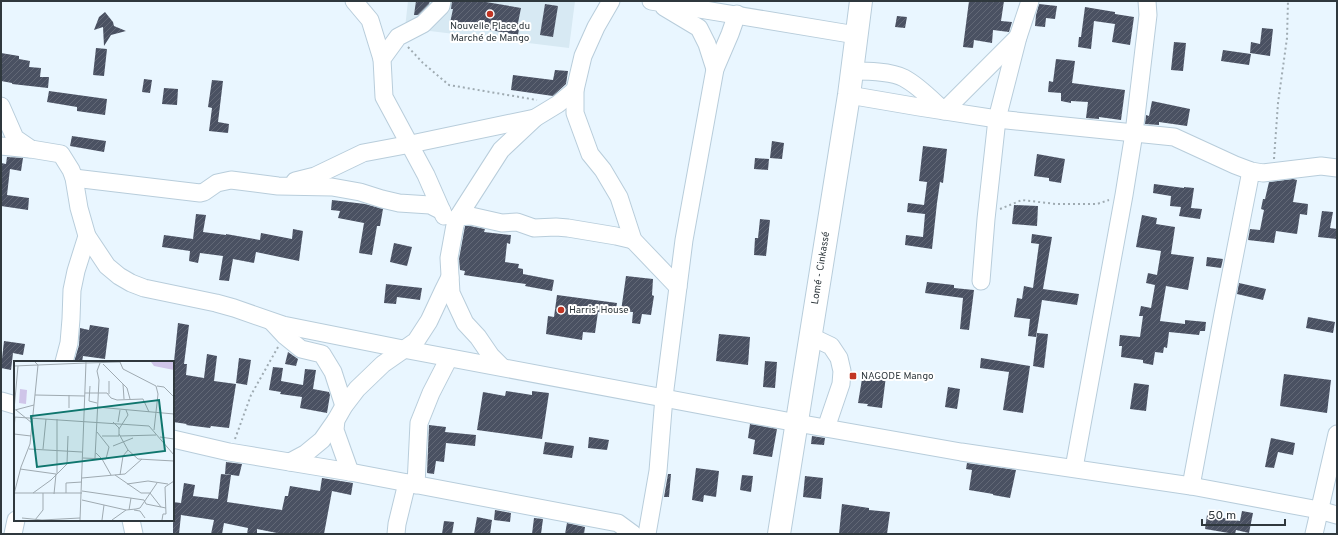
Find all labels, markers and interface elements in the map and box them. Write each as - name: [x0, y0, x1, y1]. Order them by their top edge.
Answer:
- marker: Nouvelle Place du Marché de Mango: [485, 9, 495, 19]
- place label: Nouvelle Place du Marché de Mango: [450, 20, 530, 45]
- street label: Lomé - Cinkassé: [809, 231, 833, 305]
- place label: Harris' House: [569, 304, 629, 317]
- marker: Harris' House: [556, 305, 566, 315]
- inset map: [14, 361, 174, 521]
- place label: NAGODE Mango: [861, 370, 934, 383]
- marker: NAGODE Mango: [848, 371, 858, 381]
- scale bar: [1202, 501, 1285, 527]
- text: 50 m: [1208, 508, 1236, 524]

